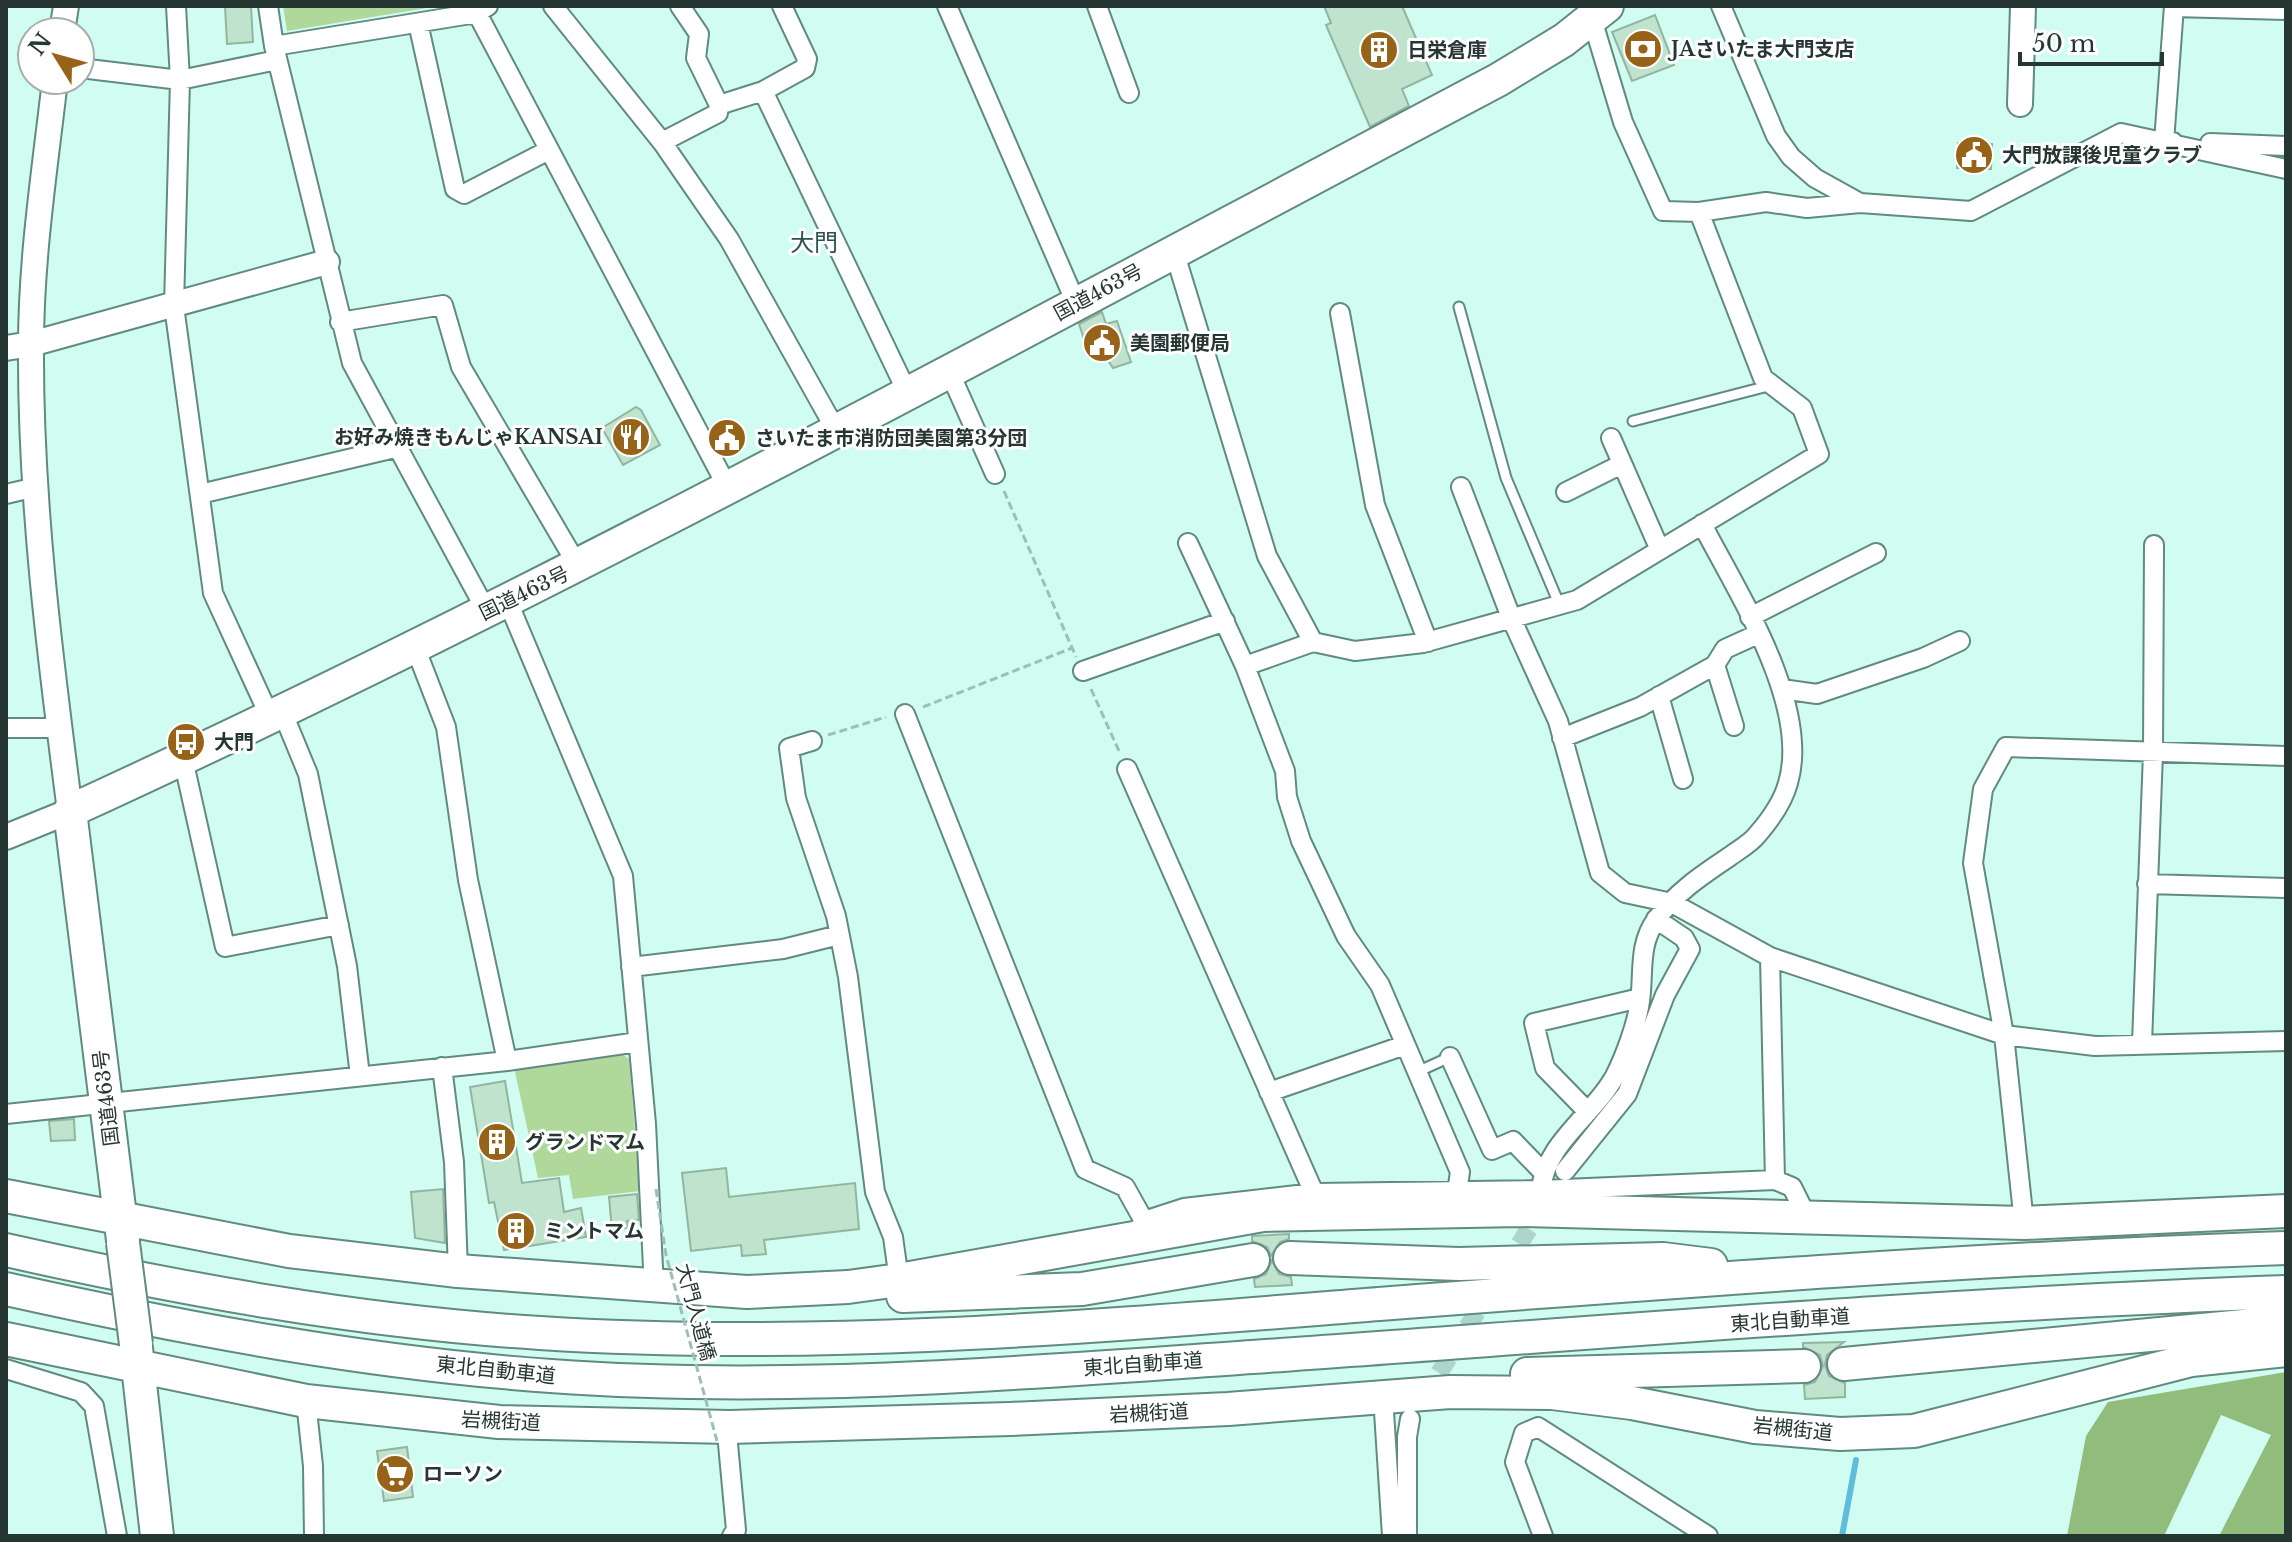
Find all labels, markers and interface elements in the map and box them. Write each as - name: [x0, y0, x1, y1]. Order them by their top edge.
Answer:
- north arrow: [16, 16, 96, 96]
- scale bar: [2020, 16, 2162, 66]
- text: N: [23, 28, 58, 61]
- bank icon: JAさいたま大門支店: [1622, 28, 1664, 70]
- building icon: 日栄倉庫: [1358, 29, 1400, 71]
- text: 50 m: [2032, 29, 2096, 58]
- place label: JAさいたま大門支店: [1667, 37, 1855, 61]
- place label: 日栄倉庫: [1407, 38, 1487, 62]
- public building icon: 大門放課後児童クラブ: [1953, 134, 1995, 176]
- place label: 大門放課後児童クラブ: [2002, 143, 2202, 167]
- district label: 大門: [790, 228, 838, 257]
- street label: 国道463号: [1050, 259, 1146, 325]
- public building icon: 美園郵便局: [1081, 322, 1123, 364]
- place label: 美園郵便局: [1130, 331, 1230, 355]
- restaurant icon: お好み焼きもんじゃKANSAI: [610, 416, 652, 458]
- public building icon: さいたま市消防団美園第3分団: [706, 417, 748, 459]
- place label: お好み焼きもんじゃKANSAI: [334, 425, 603, 449]
- place label: さいたま市消防団美園第3分団: [755, 426, 1027, 450]
- street label: 国道463号: [475, 561, 573, 625]
- bus stop icon: 大門: [165, 721, 207, 763]
- place label: 大門: [214, 730, 254, 754]
- street label: 国道463号: [88, 1048, 124, 1148]
- building icon: グランドマム: [476, 1121, 518, 1163]
- place label: グランドマム: [525, 1130, 645, 1154]
- building icon: ミントマム: [495, 1210, 537, 1252]
- place label: ミントマム: [544, 1219, 644, 1243]
- street label: 大門人道橋: [671, 1261, 721, 1363]
- street label: 東北自動車道: [1729, 1304, 1851, 1336]
- street label: 東北自動車道: [1082, 1348, 1204, 1380]
- street label: 東北自動車道: [435, 1352, 557, 1388]
- street label: 岩槻街道: [1108, 1399, 1190, 1427]
- street label: 岩槻街道: [460, 1407, 542, 1435]
- street label: 岩槻街道: [1752, 1413, 1834, 1445]
- supermarket icon: ローソン: [374, 1453, 416, 1495]
- place label: ローソン: [423, 1462, 503, 1486]

